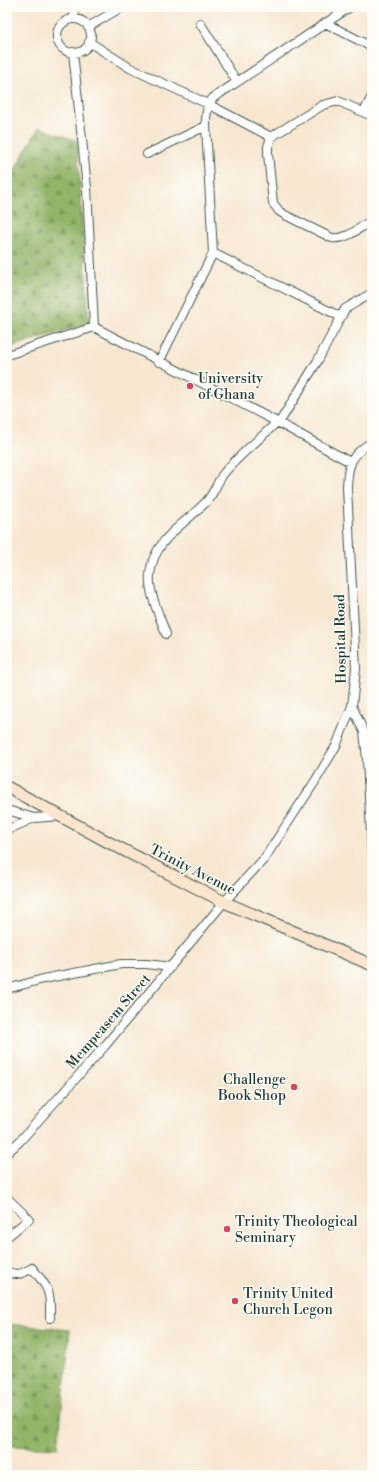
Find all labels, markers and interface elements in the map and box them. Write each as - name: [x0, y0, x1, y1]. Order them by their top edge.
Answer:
- place label: University of Ghana: [198, 370, 263, 404]
- marker: University of Ghana: [185, 381, 195, 391]
- street label: Hospital Road: [331, 594, 351, 684]
- street label: Trinity Avenue: [147, 841, 238, 899]
- street label: Mempeasem Street: [63, 970, 155, 1073]
- place label: Challenge Book Shop: [217, 1071, 286, 1105]
- marker: Challenge Book Shop: [289, 1082, 299, 1092]
- place label: Trinity Theological Seminary: [235, 1213, 358, 1247]
- marker: Trinity Theological Seminary: [222, 1224, 232, 1234]
- place label: Trinity United Church Legon: [243, 1285, 333, 1319]
- marker: Trinity United Church Legon: [230, 1296, 240, 1306]

